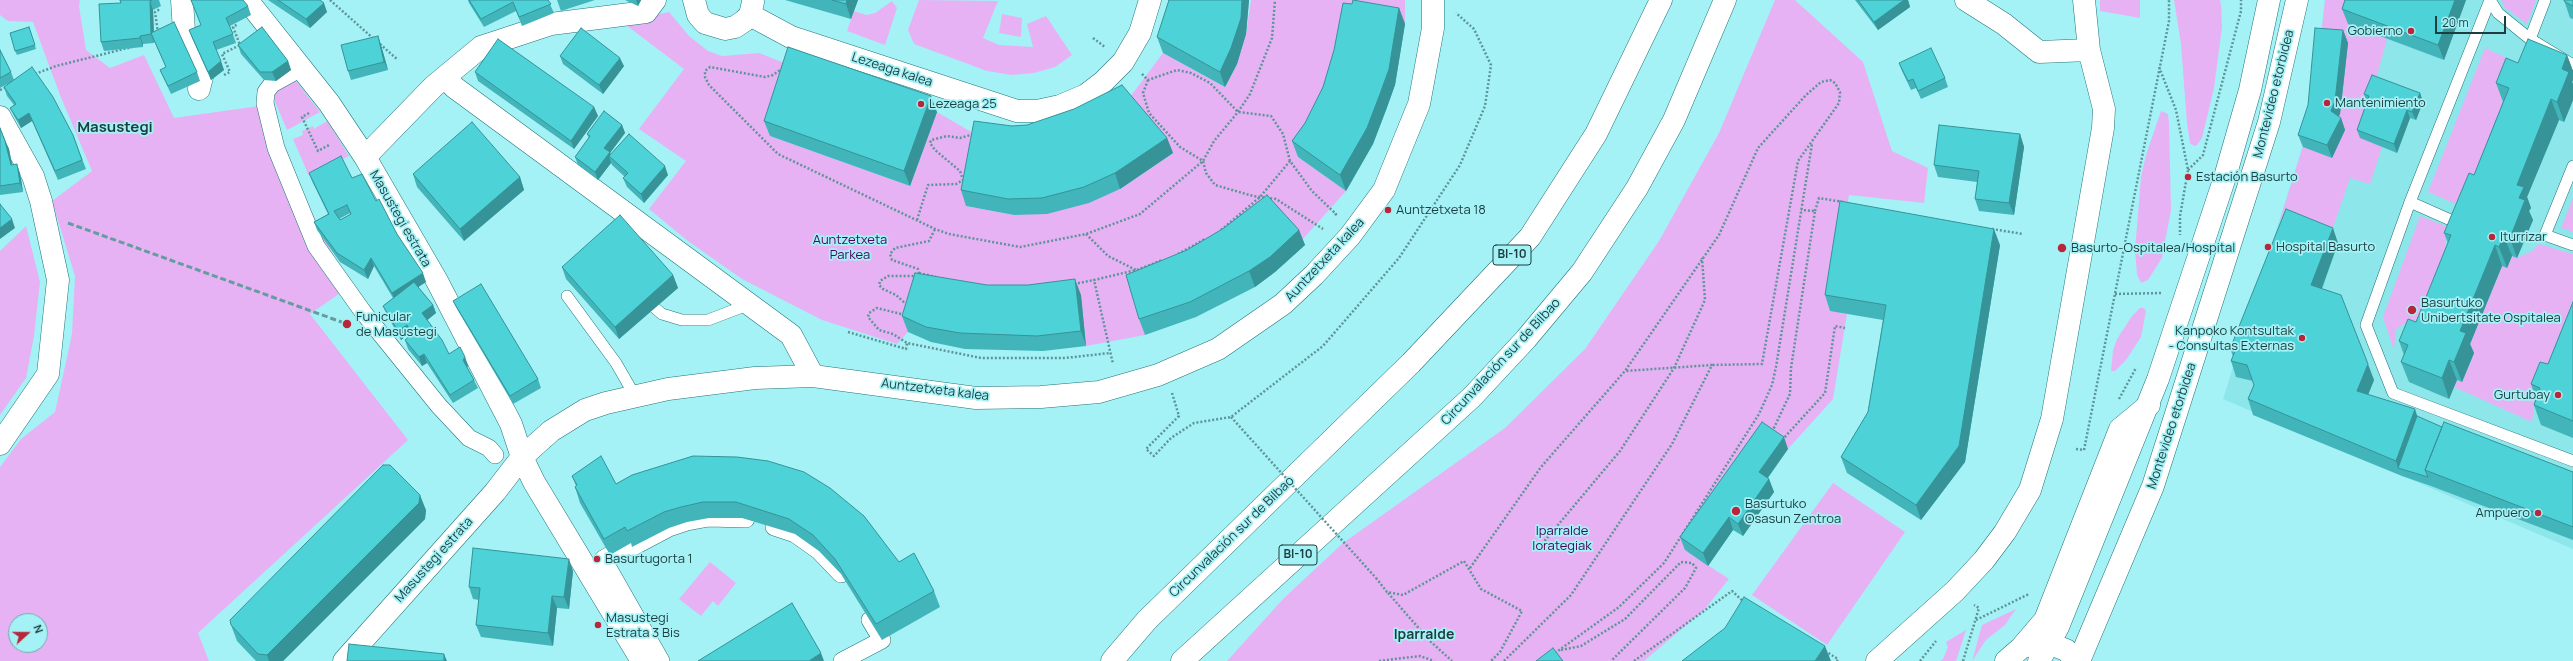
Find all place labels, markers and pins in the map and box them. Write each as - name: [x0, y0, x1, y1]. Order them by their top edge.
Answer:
- place label: Gobierno: [2348, 23, 2403, 39]
- marker: Gobierno: [2406, 26, 2416, 36]
- place label: Mantenimiento: [2335, 95, 2426, 111]
- place label: Lezeaga 25: [929, 96, 997, 112]
- marker: Mantenimiento: [2322, 98, 2332, 108]
- marker: Lezeaga 25: [916, 99, 926, 109]
- place label: Estación Basurto: [2196, 169, 2298, 185]
- marker: Estación Basurto: [2183, 172, 2193, 182]
- place label: Auntzetxeta 18: [1396, 202, 1486, 218]
- marker: Auntzetxeta 18: [1383, 205, 1393, 215]
- place label: Iturrizar: [2500, 229, 2547, 245]
- marker: Iturrizar: [2487, 232, 2497, 242]
- place label: Hospital Basurto: [2276, 239, 2375, 255]
- place label: Basurto-Ospitalea/Hospital: [2071, 240, 2235, 256]
- marker: Basurto-Ospitalea/Hospital: [2056, 242, 2068, 254]
- marker: Hospital Basurto: [2263, 242, 2273, 252]
- place label: Basurtuko Unibertsitate Ospitalea: [2421, 295, 2561, 326]
- marker: Basurtuko Unibertsitate Ospitalea: [2406, 304, 2418, 316]
- place label: Funicular de Masustegi: [356, 309, 437, 340]
- marker: Funicular de Masustegi: [341, 318, 353, 330]
- place label: Kanpoko Kontsultak - Consultas Externas: [2169, 323, 2294, 354]
- marker: Kanpoko Kontsultak - Consultas Externas: [2297, 333, 2307, 343]
- place label: Gurtubay: [2494, 387, 2550, 403]
- marker: Gurtubay: [2553, 390, 2563, 400]
- place label: Basurtuko Osasun Zentroa: [1745, 496, 1841, 527]
- marker: Basurtuko Osasun Zentroa: [1730, 505, 1742, 517]
- place label: Ampuero: [2475, 505, 2530, 521]
- marker: Ampuero: [2533, 508, 2543, 518]
- place label: Basurtugorta 1: [605, 551, 693, 567]
- marker: Basurtugorta 1: [592, 554, 602, 564]
- place label: Masustegi Estrata 3 Bis: [606, 610, 680, 641]
- marker: Masustegi Estrata 3 Bis: [593, 620, 603, 630]

